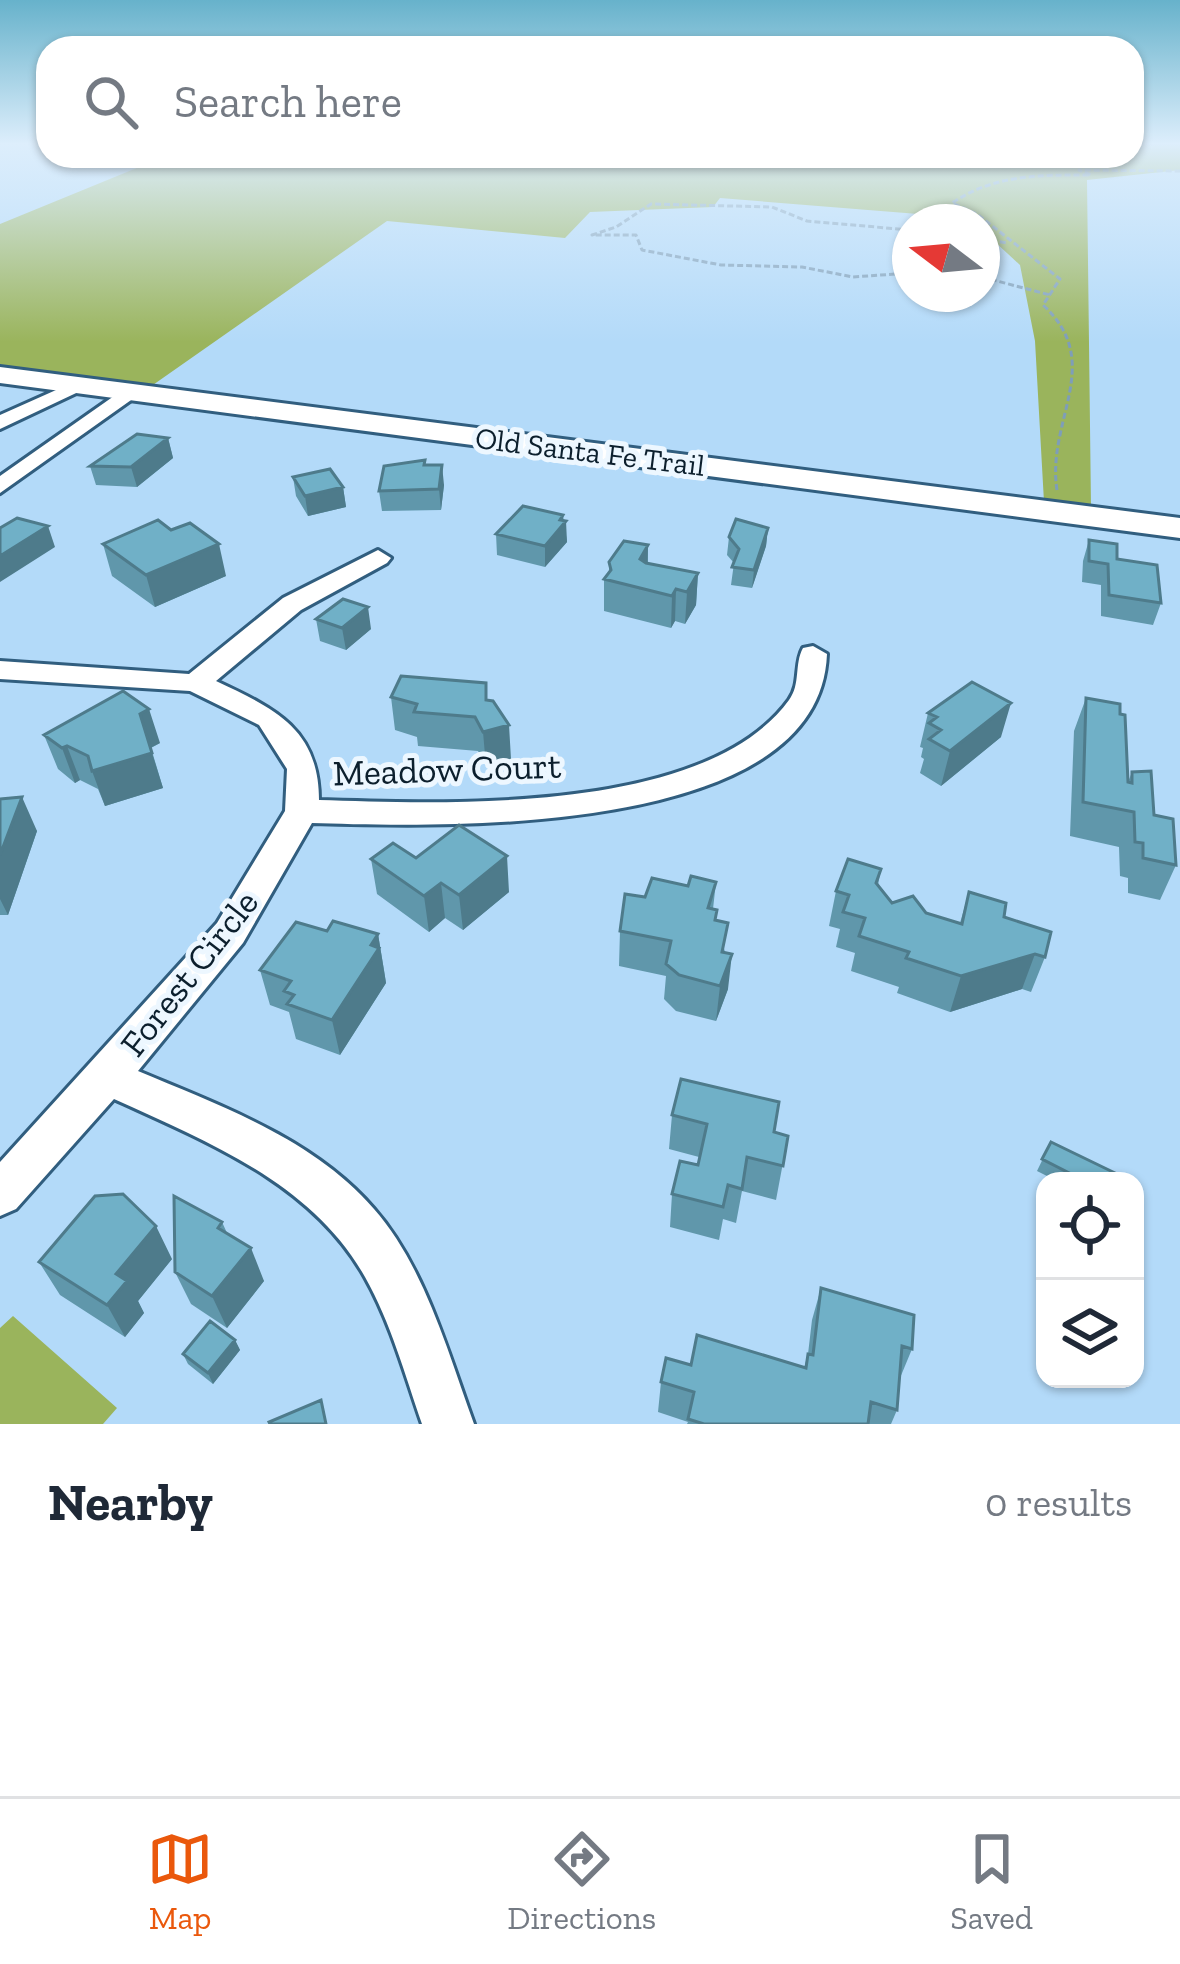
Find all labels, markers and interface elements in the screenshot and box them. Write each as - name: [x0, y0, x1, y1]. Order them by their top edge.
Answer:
- search box: [36, 36, 1144, 168]
- icon: search: [78, 69, 144, 135]
- text: Search here: [174, 75, 402, 129]
- north arrow: [892, 204, 1000, 312]
- street label: Old Santa Fe Trail: [473, 420, 707, 484]
- street label: Meadow Court: [332, 744, 563, 794]
- street label: Forest Circle: [111, 881, 267, 1065]
- map controls: [1036, 1172, 1144, 1388]
- button: locate: [1036, 1172, 1144, 1280]
- button: layers: [1036, 1280, 1144, 1388]
- text: Nearby: [48, 1472, 213, 1533]
- text: 0 results: [985, 1479, 1132, 1526]
- tab: Map: [147, 1826, 213, 1937]
- tab: Directions: [507, 1826, 656, 1937]
- tab: Saved: [950, 1826, 1033, 1937]

